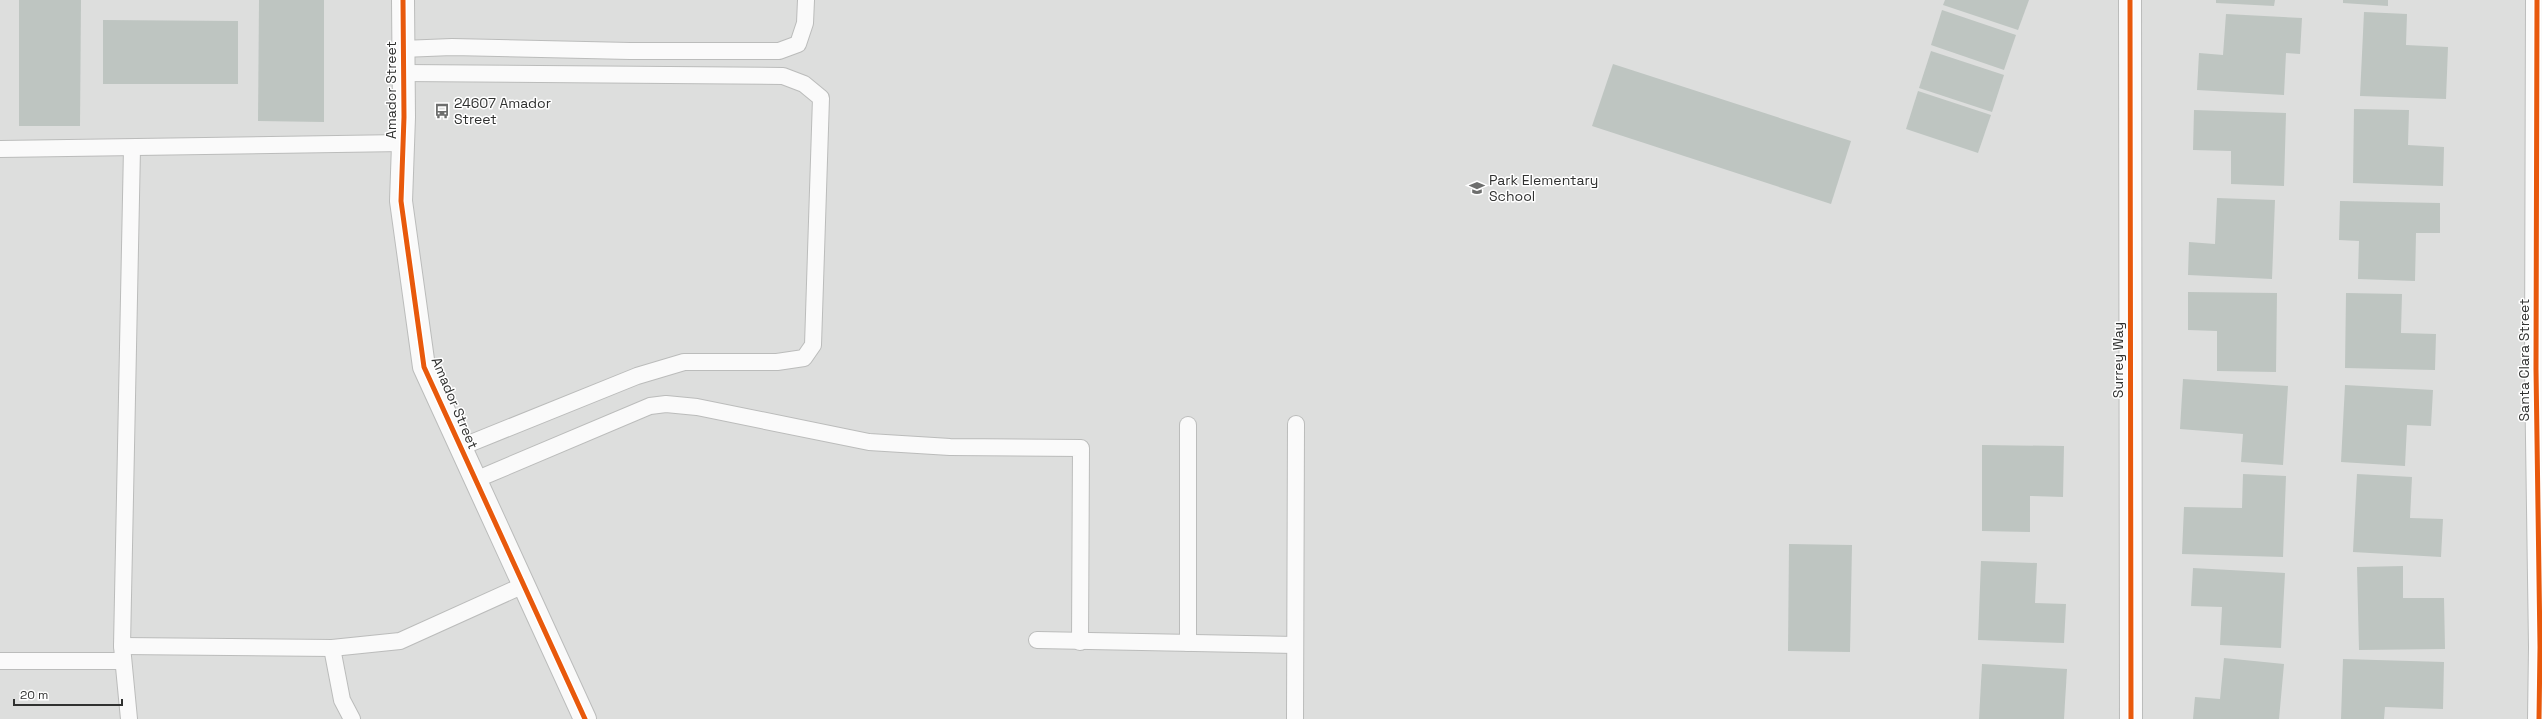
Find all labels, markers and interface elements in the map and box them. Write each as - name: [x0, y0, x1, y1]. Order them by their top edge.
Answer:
- street label: Amador Street: [382, 41, 400, 139]
- place label: 24607 Amador Street: [454, 94, 551, 128]
- bus stop icon: 24607 Amador Street: [433, 102, 451, 120]
- place label: Park Elementary School: [1489, 171, 1598, 205]
- school or university icon: Park Elementary School: [1468, 179, 1486, 197]
- street label: Santa Clara Street: [2515, 298, 2533, 422]
- street label: Surrey Way: [2109, 322, 2127, 398]
- street label: Amador Street: [428, 354, 482, 452]
- scale bar: [14, 681, 122, 707]
- text: 20 m: [20, 687, 48, 703]

